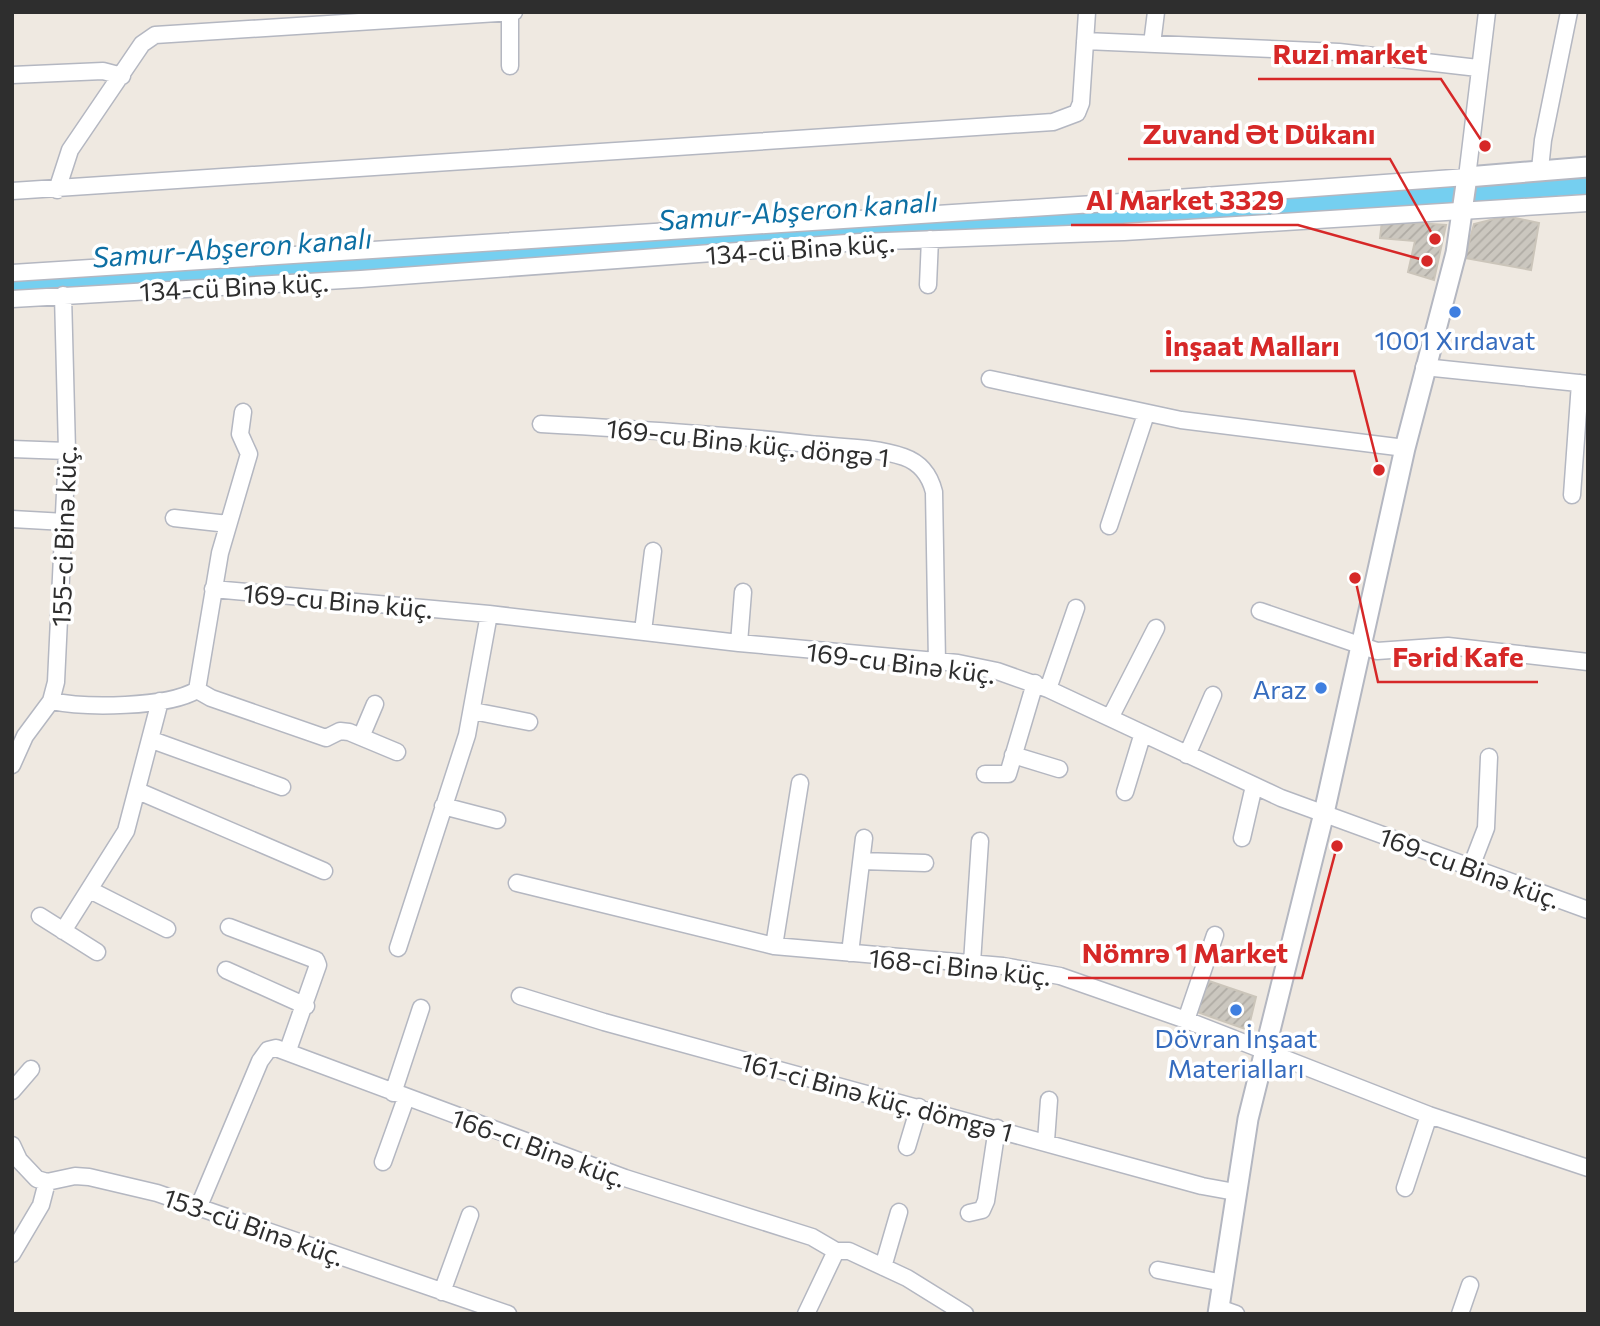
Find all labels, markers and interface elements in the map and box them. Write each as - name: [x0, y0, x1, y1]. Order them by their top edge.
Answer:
- callout: Ruzi market: [1258, 30, 1441, 79]
- text: Ruzi market: [1272, 36, 1428, 70]
- callout: Zuvand Ət Dükanı: [1128, 110, 1390, 159]
- text: Zuvand Ət Dükanı: [1142, 116, 1376, 150]
- callout: Al Market 3329: [1071, 176, 1298, 225]
- text: Al Market 3329: [1086, 182, 1284, 216]
- water label: Samur-Abşeron kanalı: [657, 183, 939, 237]
- water label: Samur-Abşeron kanalı: [91, 220, 373, 274]
- street label: 134-cü Binə küç.: [704, 226, 896, 270]
- street label: 134-cü Binə küç.: [139, 266, 329, 306]
- marker: 1001 Xırdavat: [1447, 304, 1463, 320]
- callout: İnşaat Malları: [1150, 322, 1354, 371]
- place label: 1001 Xırdavat: [1374, 324, 1536, 355]
- text: İnşaat Malları: [1164, 328, 1340, 362]
- street label: 169-cu Binə küç. döngə 1: [605, 412, 891, 472]
- street label: 155-ci Binə küç.: [44, 445, 82, 627]
- street label: 169-cu Binə küç.: [242, 576, 434, 624]
- callout: Fərid Kafe: [1378, 633, 1538, 682]
- street label: 169-cu Binə küç.: [805, 635, 997, 689]
- text: Fərid Kafe: [1392, 639, 1524, 673]
- place label: Araz: [1252, 673, 1307, 704]
- marker: Araz: [1313, 680, 1329, 696]
- street label: 169-cu Binə küç.: [1375, 820, 1565, 914]
- callout: Nömrə 1 Market: [1068, 929, 1302, 978]
- text: Nömrə 1 Market: [1082, 935, 1288, 969]
- street label: 168-ci Binə küç.: [867, 941, 1053, 991]
- marker: Dövran İnşaat Materialları: [1228, 1002, 1244, 1018]
- place label: Dövran İnşaat Materialları: [1154, 1022, 1318, 1083]
- street label: 161-ci Binə küç. dömgə 1: [738, 1045, 1016, 1147]
- street label: 166-cı Binə küç.: [448, 1101, 630, 1193]
- street label: 153-cü Binə küç.: [160, 1181, 348, 1271]

